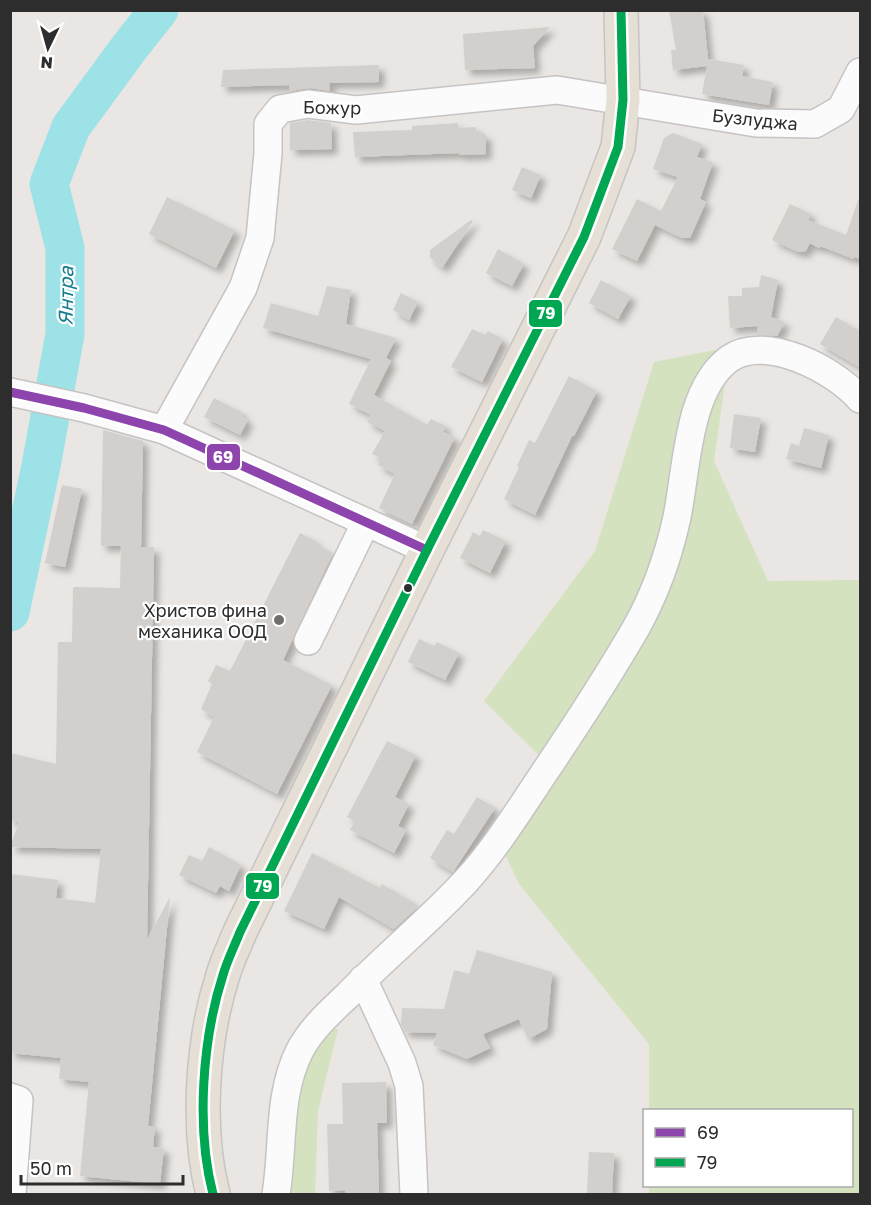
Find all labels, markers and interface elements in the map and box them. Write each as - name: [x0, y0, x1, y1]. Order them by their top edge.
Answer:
- north arrow: [18, 18, 78, 78]
- text: N: [40, 52, 54, 73]
- street label: Божур: [303, 95, 361, 119]
- street label: Бузлуджа: [711, 104, 799, 134]
- water label: Янтра: [52, 265, 78, 326]
- line badge: 79: [528, 299, 563, 328]
- text: 79: [537, 303, 555, 323]
- line badge: 69: [206, 443, 241, 471]
- text: 69: [213, 447, 233, 467]
- unlabelled marker: [402, 582, 414, 594]
- place label: Христов фина механика ООД: [138, 599, 267, 642]
- marker: Христов фина механика ООД: [272, 613, 286, 627]
- line badge: 79: [245, 872, 280, 900]
- text: 79: [254, 876, 272, 896]
- legend: [643, 1109, 853, 1187]
- text: 69: [697, 1121, 719, 1143]
- scale bar: [21, 1148, 183, 1186]
- text: 79: [697, 1151, 717, 1173]
- text: 50 m: [30, 1157, 72, 1179]

